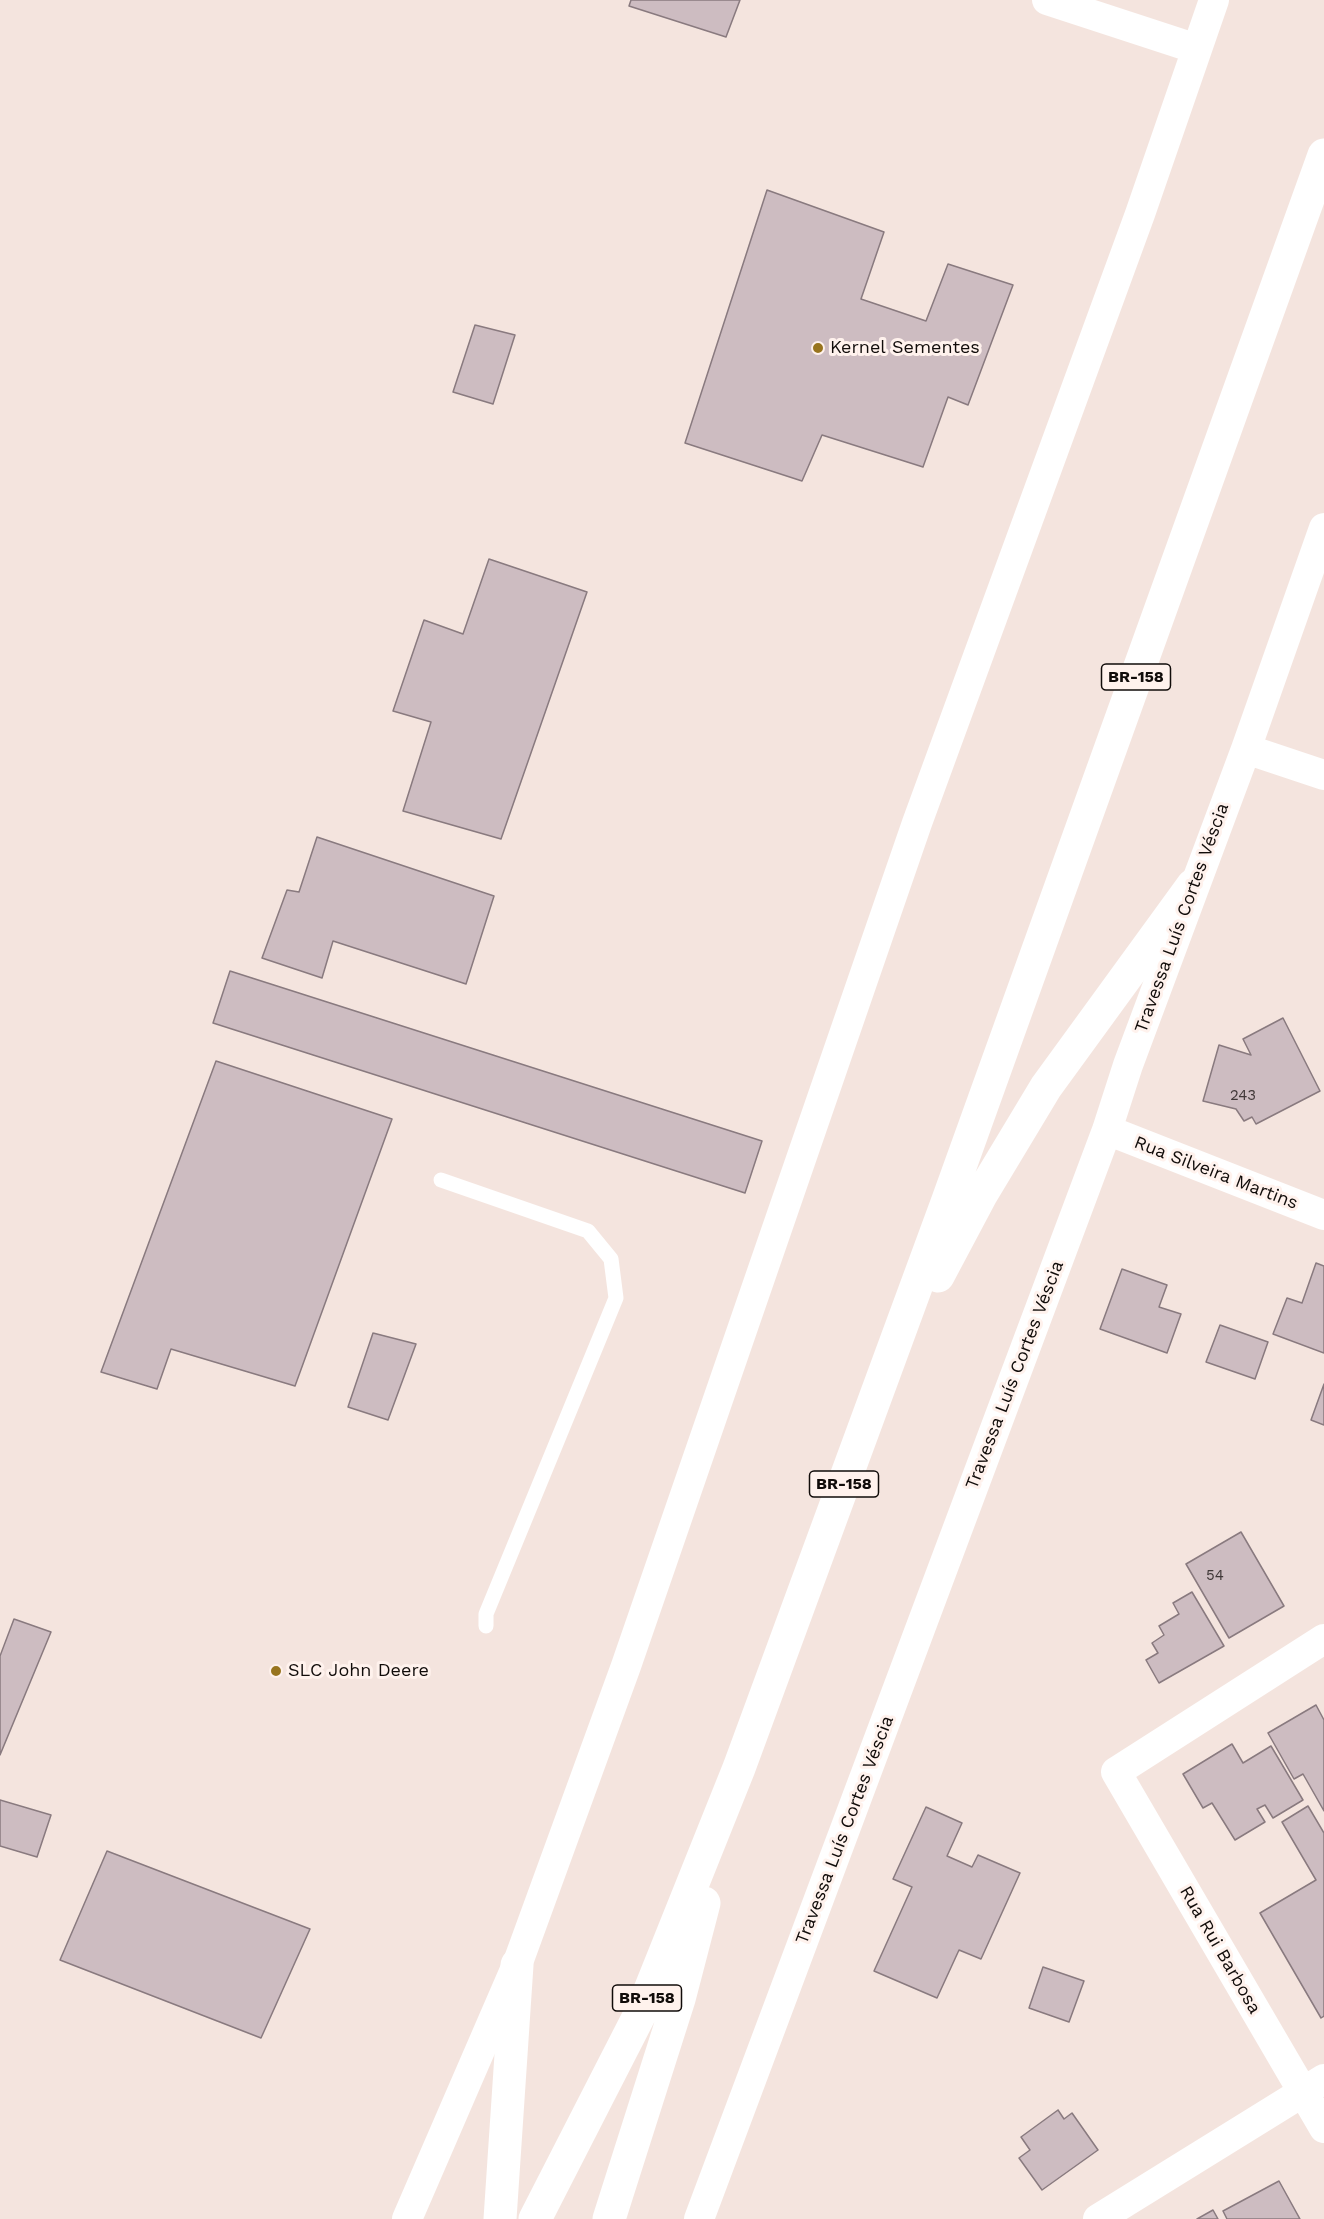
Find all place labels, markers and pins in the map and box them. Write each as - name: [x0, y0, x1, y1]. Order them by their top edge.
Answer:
- place label: Kernel Sementes: [830, 337, 980, 359]
- marker: Kernel Sementes: [811, 341, 825, 355]
- place label: SLC John Deere: [288, 1660, 429, 1682]
- marker: SLC John Deere: [269, 1664, 283, 1678]

